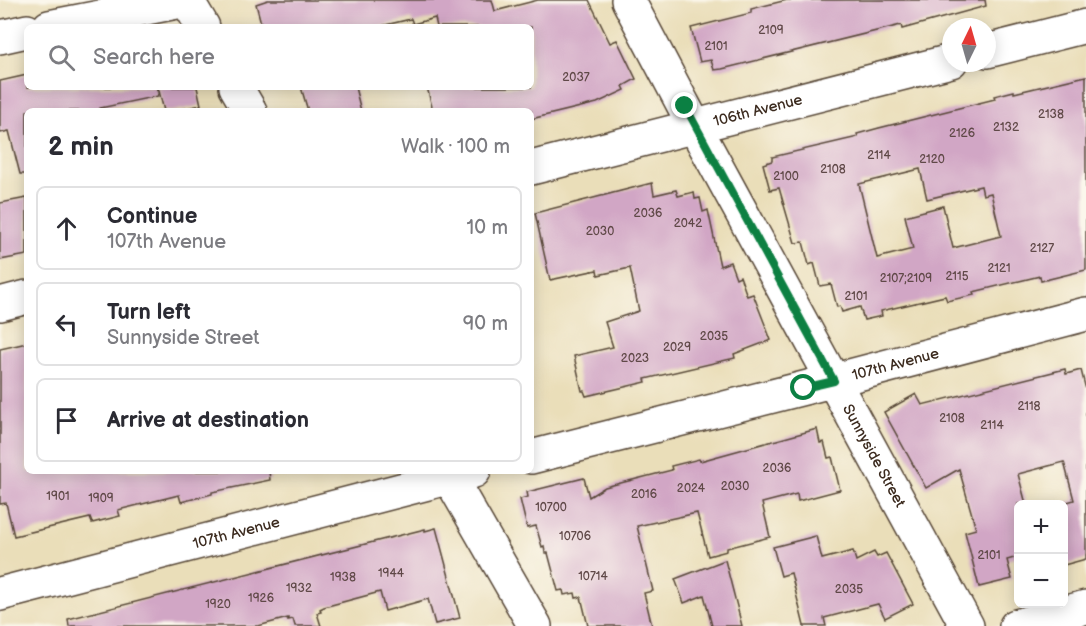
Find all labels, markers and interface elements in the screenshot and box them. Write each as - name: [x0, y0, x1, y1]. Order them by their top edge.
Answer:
- north arrow: [942, 18, 996, 72]
- house number: 2109: [758, 23, 784, 38]
- search box: [24, 24, 534, 90]
- house number: 2101: [704, 39, 728, 54]
- icon: search: [45, 41, 78, 74]
- text: Search here: [93, 44, 215, 71]
- house number: 2037: [562, 70, 590, 85]
- street label: 106th Avenue: [711, 90, 804, 131]
- route end: [671, 92, 697, 118]
- house number: 2138: [1038, 107, 1064, 122]
- house number: 2132: [993, 120, 1019, 135]
- house number: 2126: [949, 126, 975, 141]
- text: 2 min: [48, 132, 114, 163]
- text: Walk · 100 m: [401, 135, 510, 159]
- house number: 2114: [867, 148, 891, 163]
- house number: 2120: [919, 152, 945, 167]
- house number: 2108: [820, 162, 846, 177]
- house number: 2100: [773, 169, 799, 184]
- text: Continue: [107, 203, 197, 230]
- house number: 2036: [634, 206, 662, 221]
- icon: ahead: [50, 212, 83, 245]
- text: 10 m: [467, 216, 508, 240]
- house number: 2042: [674, 216, 702, 231]
- house number: 2030: [586, 224, 614, 239]
- text: 107th Avenue: [107, 230, 226, 254]
- house number: 2127: [1030, 241, 1054, 256]
- house number: 2121: [987, 261, 1011, 276]
- house number: 2115: [945, 269, 969, 284]
- house number: 2107;2109: [880, 271, 932, 286]
- house number: 2101: [844, 289, 868, 304]
- text: Turn left: [107, 299, 191, 326]
- icon: left: [50, 308, 83, 341]
- text: 90 m: [463, 312, 508, 336]
- text: Sunnyside Street: [107, 326, 259, 350]
- house number: 2035: [700, 329, 728, 344]
- house number: 2029: [663, 340, 691, 355]
- street label: 107th Avenue: [850, 344, 941, 385]
- house number: 2023: [621, 351, 649, 366]
- route start: [790, 374, 816, 400]
- house number: 2118: [1017, 399, 1041, 414]
- street label: Sunnyside Street: [838, 401, 910, 511]
- icon: arrive: [50, 404, 83, 437]
- text: Arrive at destination: [107, 407, 309, 434]
- house number: 2108: [939, 411, 965, 426]
- house number: 2114: [980, 418, 1004, 433]
- house number: 2036: [763, 461, 791, 476]
- house number: 2030: [721, 479, 749, 494]
- house number: 2024: [677, 481, 706, 496]
- house number: 2016: [631, 487, 657, 502]
- house number: 1901: [46, 489, 70, 504]
- house number: 1909: [88, 491, 114, 506]
- house number: 10700: [535, 500, 567, 515]
- map controls: [1014, 500, 1068, 608]
- button: +: [1014, 500, 1068, 554]
- street label: 107th Avenue: [191, 512, 282, 553]
- house number: 10706: [559, 529, 591, 544]
- house number: 2101: [977, 548, 1001, 563]
- button: −: [1014, 554, 1068, 608]
- house number: 1944: [378, 566, 405, 581]
- house number: 10714: [578, 569, 608, 584]
- house number: 1938: [330, 570, 356, 585]
- house number: 1932: [286, 581, 312, 596]
- house number: 2035: [835, 582, 863, 597]
- house number: 1926: [248, 591, 274, 606]
- house number: 1920: [205, 597, 231, 612]

